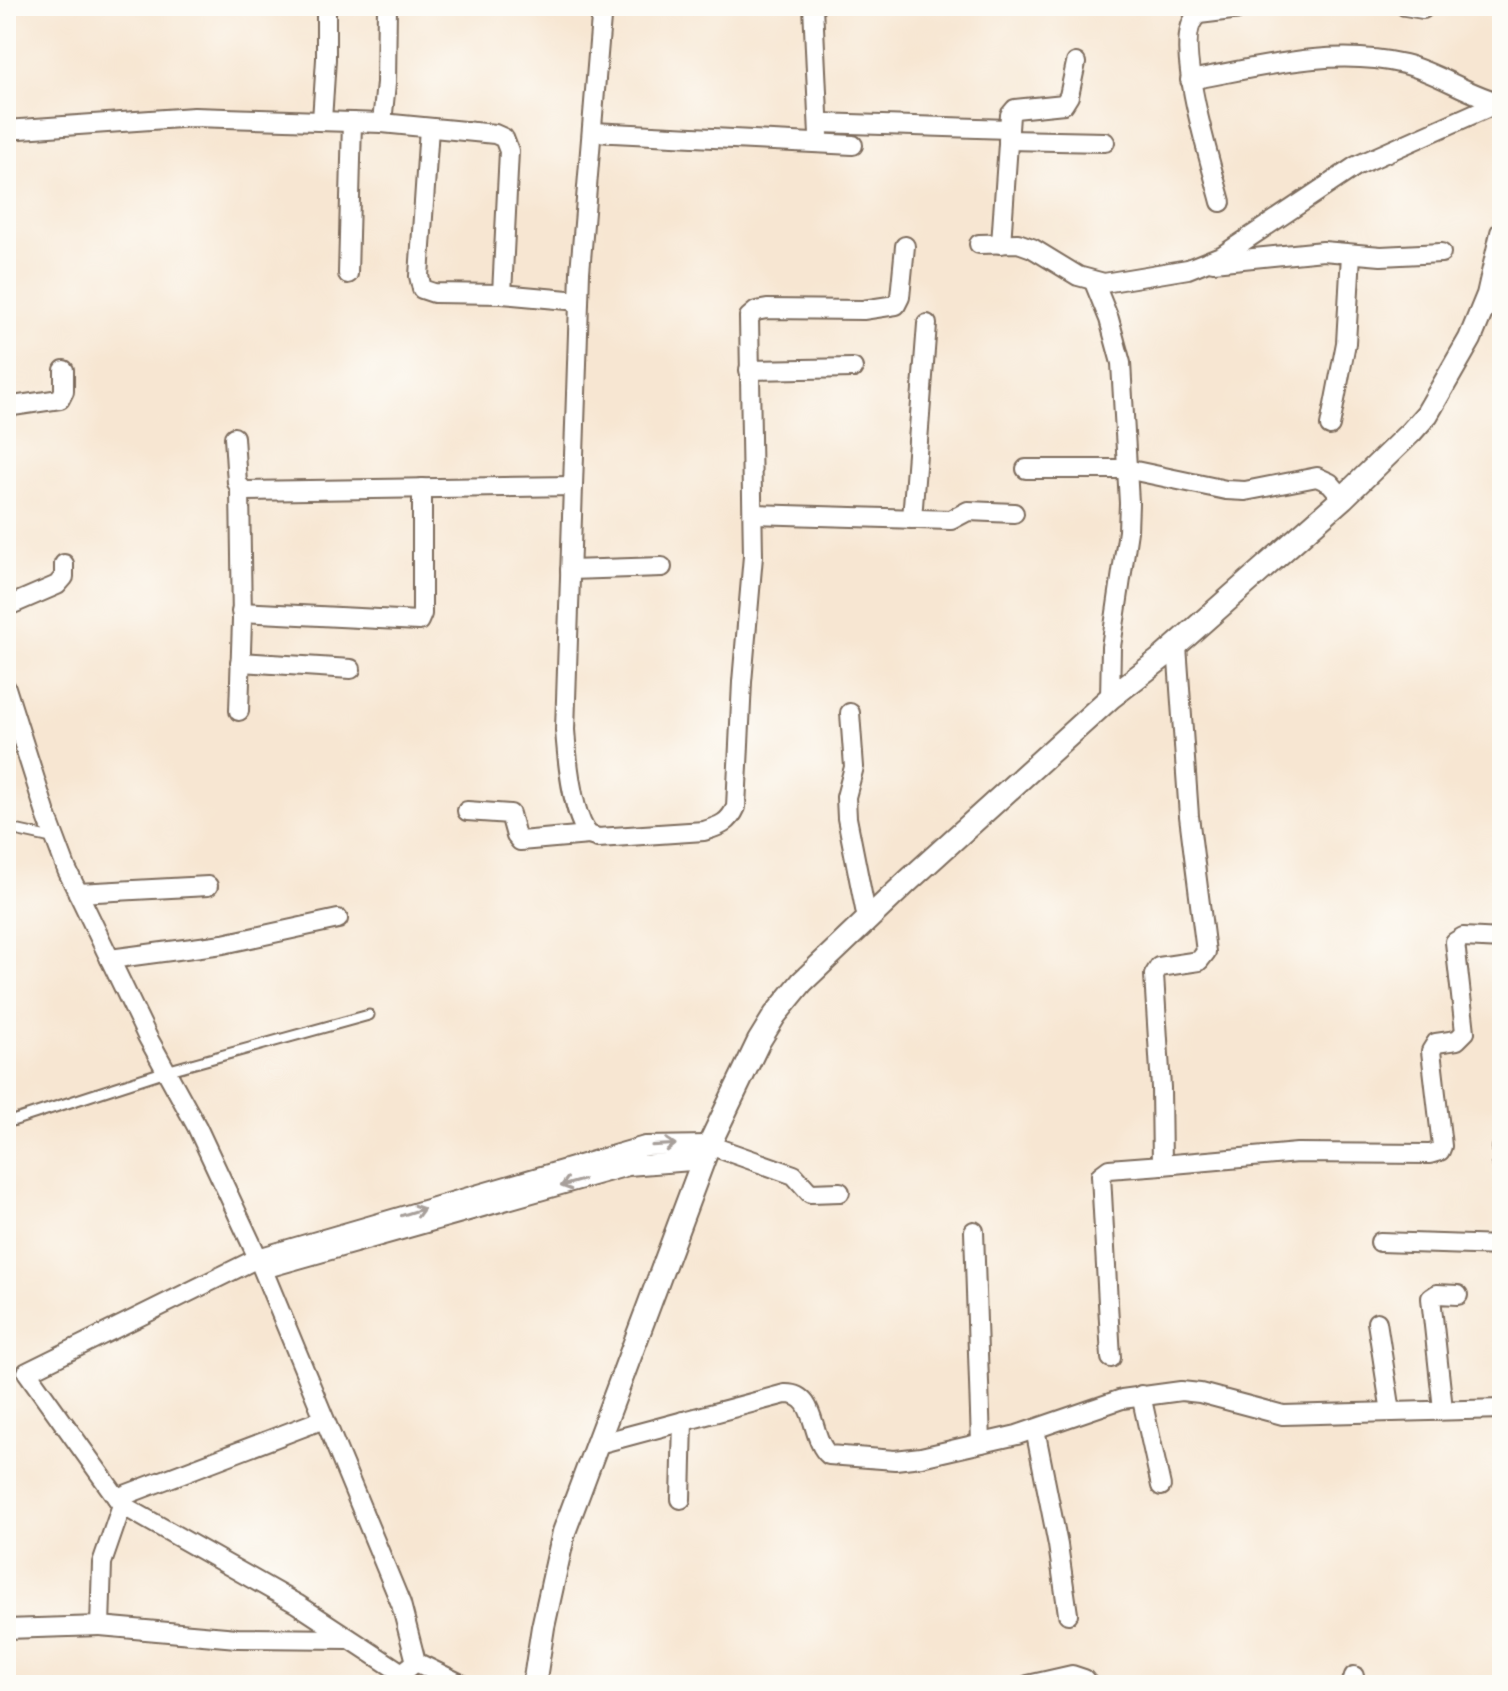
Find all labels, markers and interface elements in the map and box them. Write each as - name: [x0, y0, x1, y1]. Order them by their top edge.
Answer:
- one-way arrow: [650, 1138, 677, 1153]
- one-way arrow: [560, 1176, 586, 1191]
- one-way arrow: [400, 1204, 426, 1219]

